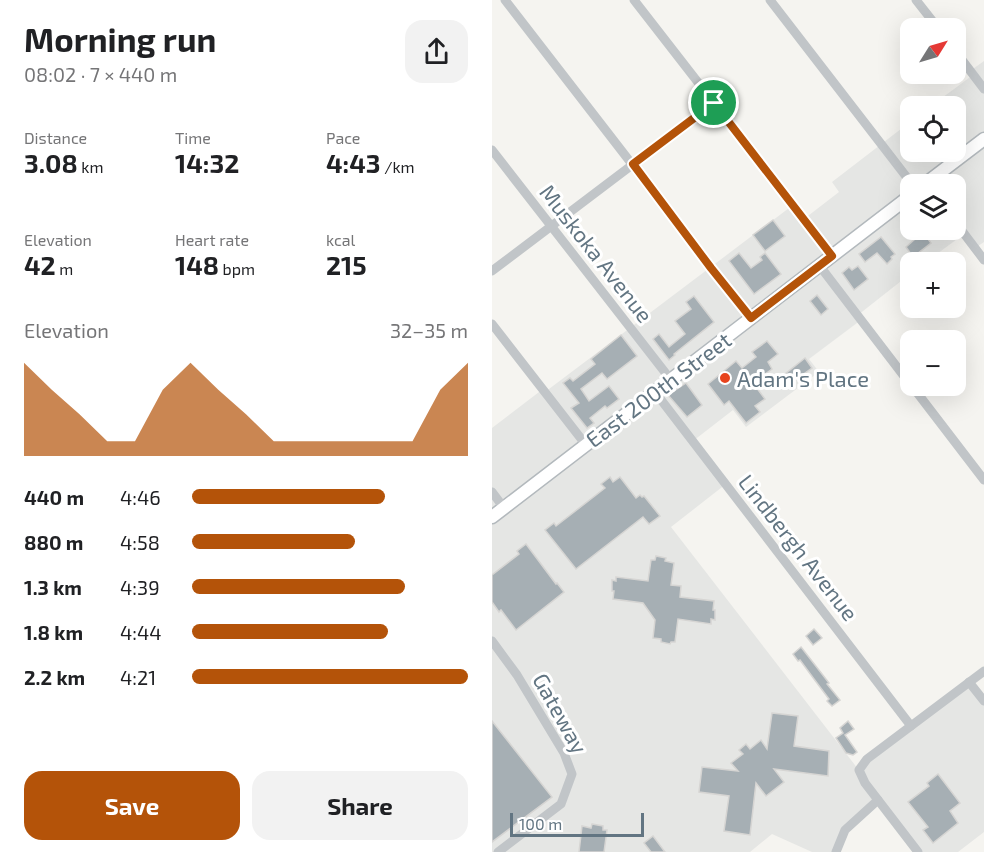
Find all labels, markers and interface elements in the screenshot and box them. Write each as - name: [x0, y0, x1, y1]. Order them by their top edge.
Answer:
- north arrow: [900, 18, 966, 84]
- map controls: [900, 18, 966, 396]
- text: Morning run: [24, 19, 216, 59]
- button: share: [405, 20, 468, 83]
- text: 08:02 · 7 × 440 m: [24, 62, 177, 86]
- pin: [688, 77, 739, 128]
- icon: arrive: [697, 86, 730, 119]
- button: locate: [900, 96, 966, 162]
- text: Distance: [24, 128, 87, 147]
- text: Time: [175, 128, 211, 147]
- text: Pace: [326, 128, 360, 147]
- text: 3.08: [24, 147, 78, 178]
- text: 14:32: [175, 147, 239, 178]
- text: 4:43: [326, 147, 381, 178]
- text: km: [78, 157, 103, 176]
- text: /km: [381, 157, 415, 176]
- button: layers: [900, 174, 966, 240]
- street label: Muskoka Avenue: [535, 179, 659, 327]
- text: Elevation: [24, 230, 92, 249]
- text: Heart rate: [175, 230, 249, 249]
- text: kcal: [326, 230, 355, 249]
- text: 42: [24, 249, 56, 280]
- text: 148: [175, 249, 219, 280]
- text: 215: [326, 249, 367, 280]
- button: +: [900, 252, 966, 318]
- text: m: [56, 259, 73, 278]
- text: bpm: [219, 259, 255, 278]
- text: Elevation: [24, 318, 109, 342]
- text: 32–35 m: [390, 318, 468, 342]
- street label: East 200th Street: [580, 326, 736, 452]
- button: −: [900, 330, 966, 396]
- place label: Adam's Place: [737, 365, 869, 391]
- marker: Adam's Place: [718, 371, 732, 385]
- street label: Lindbergh Avenue: [734, 469, 864, 625]
- text: 440 m: [24, 485, 84, 509]
- text: 4:46: [120, 485, 161, 509]
- text: 880 m: [24, 530, 83, 554]
- text: 4:58: [120, 530, 160, 554]
- text: 1.3 km: [24, 575, 82, 599]
- text: 4:39: [120, 575, 160, 599]
- text: 1.8 km: [24, 620, 83, 644]
- text: 4:44: [120, 620, 162, 644]
- text: 2.2 km: [24, 665, 85, 689]
- text: 4:21: [120, 665, 156, 689]
- street label: Gateway: [528, 668, 594, 758]
- button: Save: [24, 771, 240, 840]
- button: Share: [252, 771, 468, 840]
- scale bar: [510, 810, 644, 838]
- text: 100 m: [519, 814, 562, 833]

